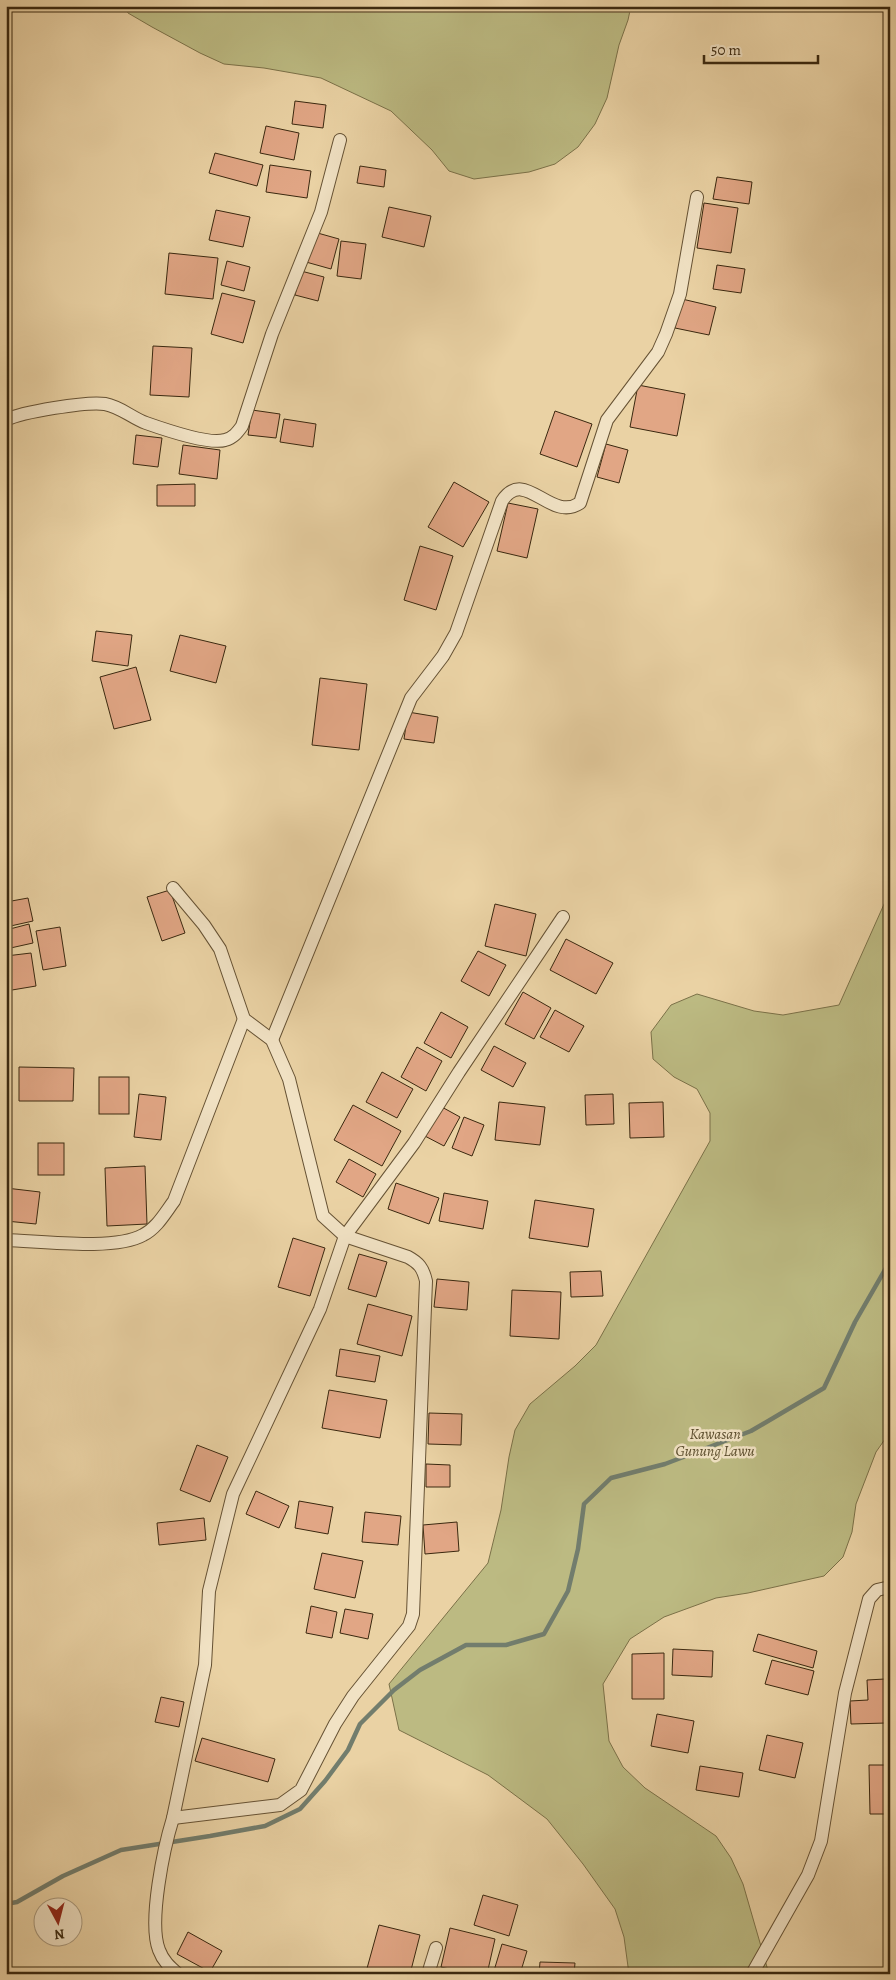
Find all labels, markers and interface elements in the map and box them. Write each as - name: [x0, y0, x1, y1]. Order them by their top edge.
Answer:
- scale bar: [704, 32, 817, 64]
- text: 50 m: [711, 40, 741, 60]
- park label: Kawasan Gunung Lawu: [675, 1424, 755, 1461]
- north arrow: [32, 1898, 82, 1948]
- text: N: [53, 1924, 66, 1944]

